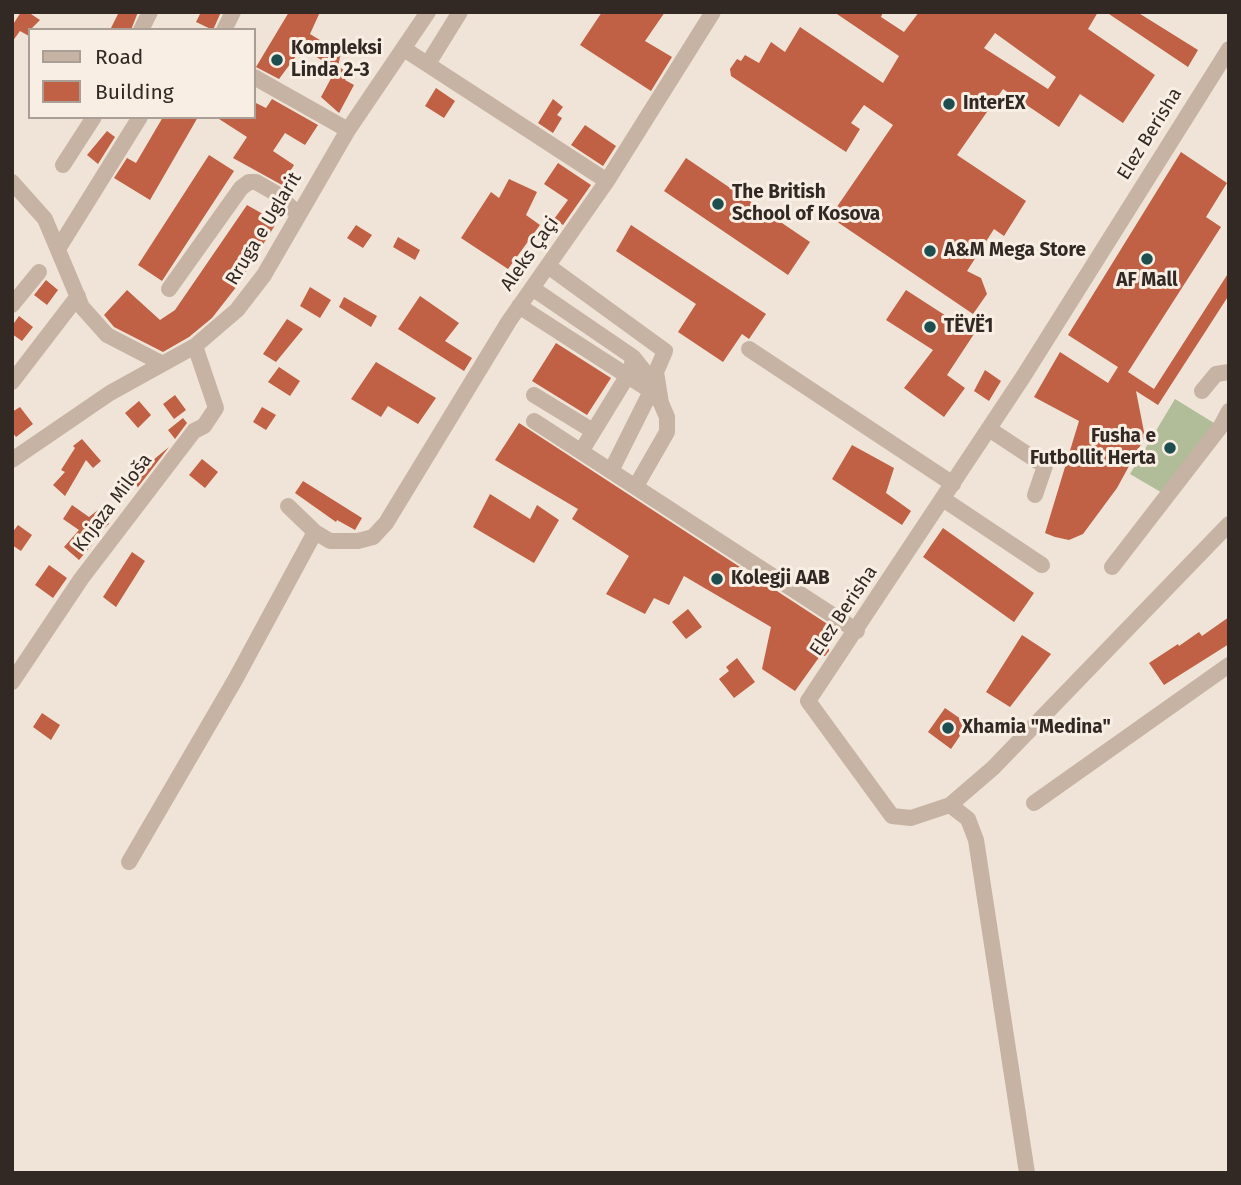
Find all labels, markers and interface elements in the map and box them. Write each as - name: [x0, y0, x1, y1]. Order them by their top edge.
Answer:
- legend: [28, 28, 256, 119]
- place label: Kompleksi Linda 2-3: [291, 38, 382, 82]
- text: Road: [95, 44, 143, 70]
- marker: Kompleksi Linda 2-3: [269, 52, 285, 68]
- text: Building: [95, 79, 174, 105]
- street label: Elez Berisha: [1113, 84, 1187, 184]
- place label: InterEX: [963, 93, 1026, 115]
- marker: InterEX: [941, 96, 957, 112]
- street label: Rruga e Uglarit: [221, 168, 307, 290]
- place label: The British School of Kosova: [732, 182, 880, 226]
- marker: The British School of Kosova: [710, 196, 726, 212]
- street label: Aleks Çaçi: [496, 212, 564, 296]
- place label: A&M Mega Store: [944, 240, 1086, 262]
- marker: A&M Mega Store: [922, 243, 938, 259]
- marker: AF Mall: [1139, 251, 1155, 267]
- place label: AF Mall: [1116, 270, 1178, 292]
- place label: TËVË1: [944, 316, 993, 338]
- marker: TËVË1: [922, 319, 938, 335]
- place label: Fusha e Futbollit Herta: [1030, 426, 1156, 470]
- marker: Fusha e Futbollit Herta: [1162, 440, 1178, 456]
- street label: Knjaza Miloša: [69, 449, 157, 557]
- street label: Elez Berisha: [805, 562, 883, 660]
- place label: Kolegji AAB: [731, 568, 830, 590]
- marker: Kolegji AAB: [709, 571, 725, 587]
- place label: Xhamia "Medina": [962, 717, 1111, 739]
- marker: Xhamia "Medina": [940, 720, 956, 736]

